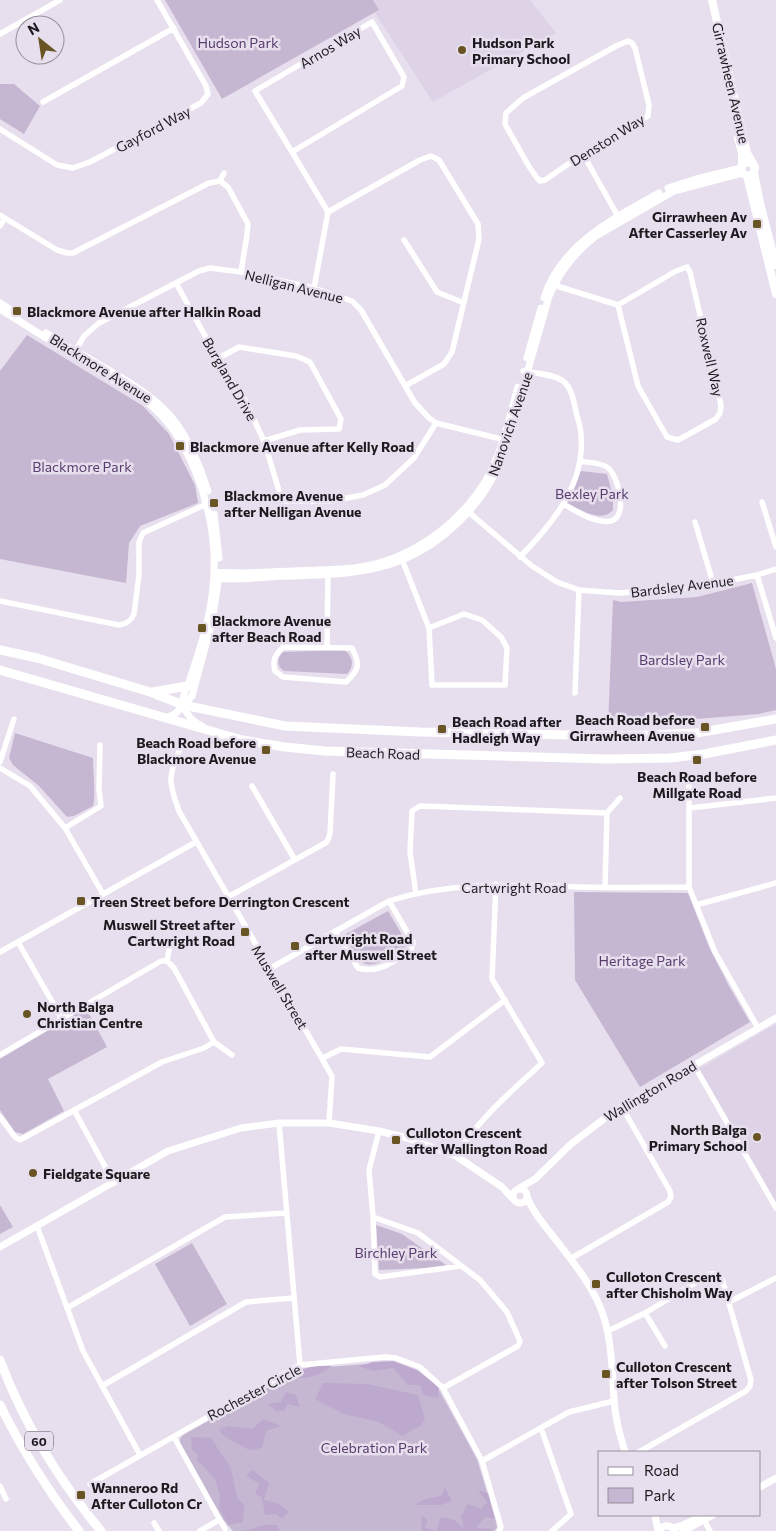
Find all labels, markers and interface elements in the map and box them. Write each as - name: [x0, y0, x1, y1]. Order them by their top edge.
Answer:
- north arrow: [15, 15, 65, 65]
- text: N: [24, 18, 42, 38]
- street label: Girrawheen Avenue: [709, 21, 753, 145]
- street label: Arnos Way: [296, 22, 364, 72]
- park label: Hudson Park: [197, 34, 279, 51]
- place label: Hudson Park Primary School: [472, 34, 570, 67]
- marker: Hudson Park Primary School: [456, 44, 468, 56]
- street label: Gayford Way: [113, 102, 193, 156]
- street label: Denston Way: [567, 110, 647, 170]
- place label: Girrawheen Av After Casserley Av: [628, 208, 747, 241]
- marker: Girrawheen Av After Casserley Av: [751, 218, 763, 230]
- street label: Nelligan Avenue: [243, 266, 345, 306]
- place label: Blackmore Avenue after Halkin Road: [27, 303, 261, 320]
- marker: Blackmore Avenue after Halkin Road: [11, 305, 23, 317]
- street label: Roxwell Way: [693, 316, 727, 398]
- street label: Blackmore Avenue: [47, 330, 155, 406]
- street label: Burgland Drive: [199, 334, 261, 424]
- street label: Nanovich Avenue: [484, 370, 536, 478]
- place label: Blackmore Avenue after Kelly Road: [190, 438, 414, 455]
- marker: Blackmore Avenue after Kelly Road: [174, 440, 186, 452]
- park label: Blackmore Park: [32, 458, 132, 475]
- park label: Bexley Park: [555, 485, 629, 502]
- place label: Blackmore Avenue after Nelligan Avenue: [224, 487, 362, 520]
- marker: Blackmore Avenue after Nelligan Avenue: [208, 497, 220, 509]
- street label: Bardsley Avenue: [630, 571, 734, 601]
- place label: Blackmore Avenue after Beach Road: [212, 612, 331, 645]
- marker: Blackmore Avenue after Beach Road: [196, 622, 208, 634]
- park label: Bardsley Park: [639, 651, 725, 668]
- place label: Beach Road before Girrawheen Avenue: [570, 711, 695, 744]
- place label: Beach Road after Hadleigh Way: [452, 713, 562, 746]
- marker: Beach Road before Girrawheen Avenue: [699, 721, 711, 733]
- marker: Beach Road after Hadleigh Way: [436, 723, 448, 735]
- place label: Beach Road before Blackmore Avenue: [136, 734, 256, 767]
- street label: Beach Road: [346, 743, 420, 763]
- marker: Beach Road before Blackmore Avenue: [260, 744, 272, 756]
- marker: Beach Road before Millgate Road: [691, 754, 703, 766]
- place label: Beach Road before Millgate Road: [637, 768, 757, 801]
- street label: Cartwright Road: [461, 879, 567, 896]
- place label: Treen Street before Derrington Crescent: [91, 893, 350, 910]
- marker: Treen Street before Derrington Crescent: [75, 895, 87, 907]
- place label: Muswell Street after Cartwright Road: [103, 916, 235, 949]
- marker: Muswell Street after Cartwright Road: [239, 926, 251, 938]
- place label: Cartwright Road after Muswell Street: [305, 930, 437, 963]
- marker: Cartwright Road after Muswell Street: [289, 940, 301, 952]
- street label: Muswell Street: [248, 942, 312, 1032]
- park label: Heritage Park: [599, 952, 686, 969]
- place label: North Balga Christian Centre: [37, 998, 143, 1031]
- marker: North Balga Christian Centre: [21, 1008, 33, 1020]
- street label: Wallington Road: [601, 1057, 699, 1125]
- place label: North Balga Primary School: [649, 1121, 747, 1154]
- place label: Culloton Crescent after Wallington Road: [406, 1124, 547, 1157]
- marker: North Balga Primary School: [751, 1131, 763, 1143]
- marker: Culloton Crescent after Wallington Road: [390, 1134, 402, 1146]
- place label: Fieldgate Square: [43, 1165, 150, 1182]
- marker: Fieldgate Square: [27, 1167, 39, 1179]
- park label: Birchley Park: [355, 1244, 438, 1261]
- place label: Culloton Crescent after Chisholm Way: [606, 1268, 733, 1301]
- marker: Culloton Crescent after Chisholm Way: [590, 1278, 602, 1290]
- place label: Culloton Crescent after Tolson Street: [616, 1358, 737, 1391]
- street label: Rochester Circle: [204, 1360, 304, 1424]
- marker: Culloton Crescent after Tolson Street: [600, 1368, 612, 1380]
- road number: 60: [25, 1432, 53, 1450]
- park label: Celebration Park: [321, 1439, 428, 1456]
- legend: [598, 1451, 761, 1516]
- text: Road: [644, 1461, 679, 1479]
- place label: Wanneroo Rd After Culloton Cr: [91, 1479, 202, 1512]
- text: Park: [644, 1486, 675, 1504]
- marker: Wanneroo Rd After Culloton Cr: [75, 1489, 87, 1501]

